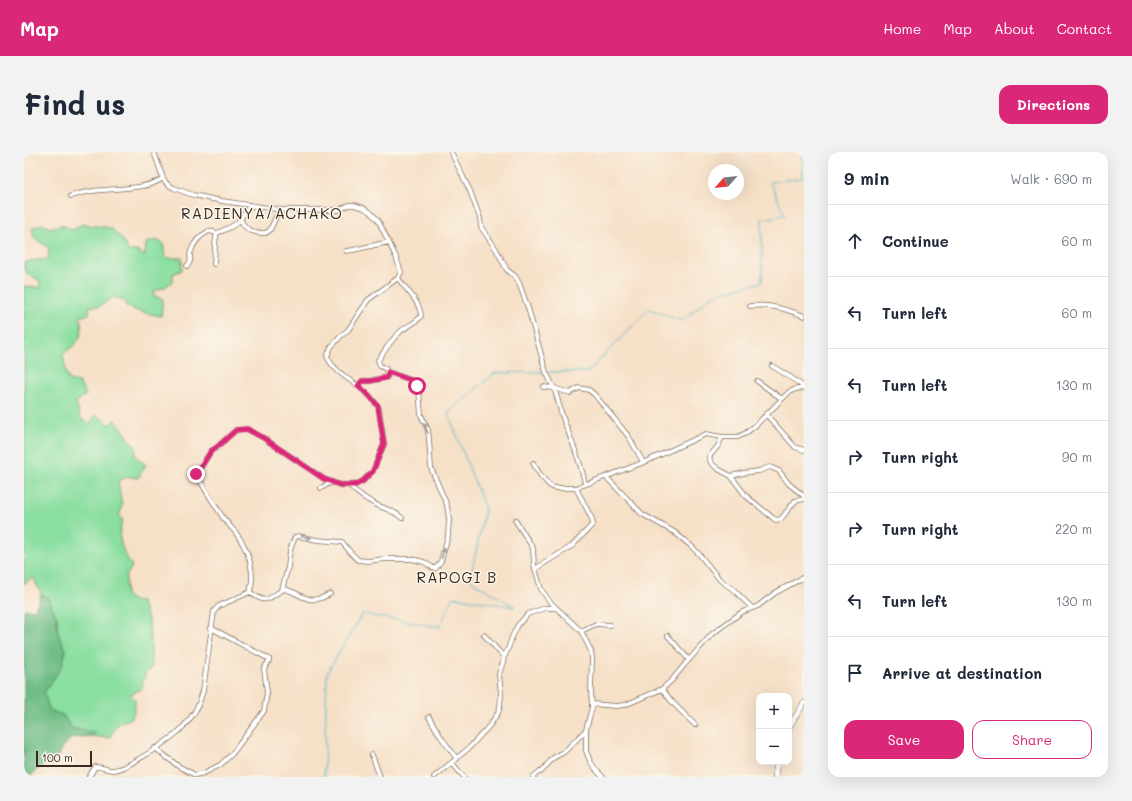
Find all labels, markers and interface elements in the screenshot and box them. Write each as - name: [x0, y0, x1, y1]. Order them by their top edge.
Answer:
- text: Map: [20, 16, 59, 41]
- text: Home: [883, 19, 921, 38]
- text: Map: [943, 19, 972, 38]
- text: About: [994, 19, 1035, 38]
- text: Contact: [1057, 19, 1112, 38]
- button: Directions: [999, 85, 1108, 124]
- text: Find us: [24, 86, 125, 122]
- north arrow: [708, 164, 744, 200]
- text: 9 min: [844, 167, 889, 189]
- text: Walk · 690 m: [1010, 170, 1092, 187]
- district label: RADIENYA/ACHAKO: [181, 203, 343, 223]
- icon: ahead: [844, 230, 866, 252]
- text: Continue: [882, 231, 949, 251]
- text: 60 m: [1062, 232, 1092, 249]
- icon: left: [844, 302, 866, 324]
- text: Turn left: [882, 303, 947, 323]
- text: 60 m: [1062, 304, 1092, 321]
- icon: left: [844, 374, 866, 396]
- text: Turn left: [882, 375, 947, 395]
- text: 130 m: [1056, 376, 1092, 393]
- route start: [408, 377, 426, 395]
- one-way arrow: [423, 421, 429, 433]
- icon: right: [844, 446, 866, 468]
- text: Turn right: [882, 447, 959, 467]
- text: 90 m: [1062, 448, 1092, 465]
- route end: [187, 465, 205, 483]
- icon: right: [844, 518, 866, 540]
- text: Turn right: [882, 519, 959, 539]
- text: 220 m: [1055, 520, 1092, 537]
- one-way arrow: [300, 535, 312, 541]
- one-way arrow: [440, 547, 446, 559]
- district label: RAPOGI B: [417, 567, 497, 587]
- icon: left: [844, 590, 866, 612]
- text: Turn left: [882, 591, 947, 611]
- text: 130 m: [1056, 592, 1092, 609]
- icon: arrive: [844, 662, 866, 684]
- text: Arrive at destination: [882, 663, 1042, 683]
- map controls: [756, 693, 792, 765]
- button: +: [756, 693, 792, 729]
- button: Save: [844, 720, 964, 759]
- button: Share: [972, 720, 1092, 759]
- button: −: [756, 729, 792, 765]
- scale bar: [36, 749, 92, 768]
- text: 100 m: [42, 750, 73, 765]

